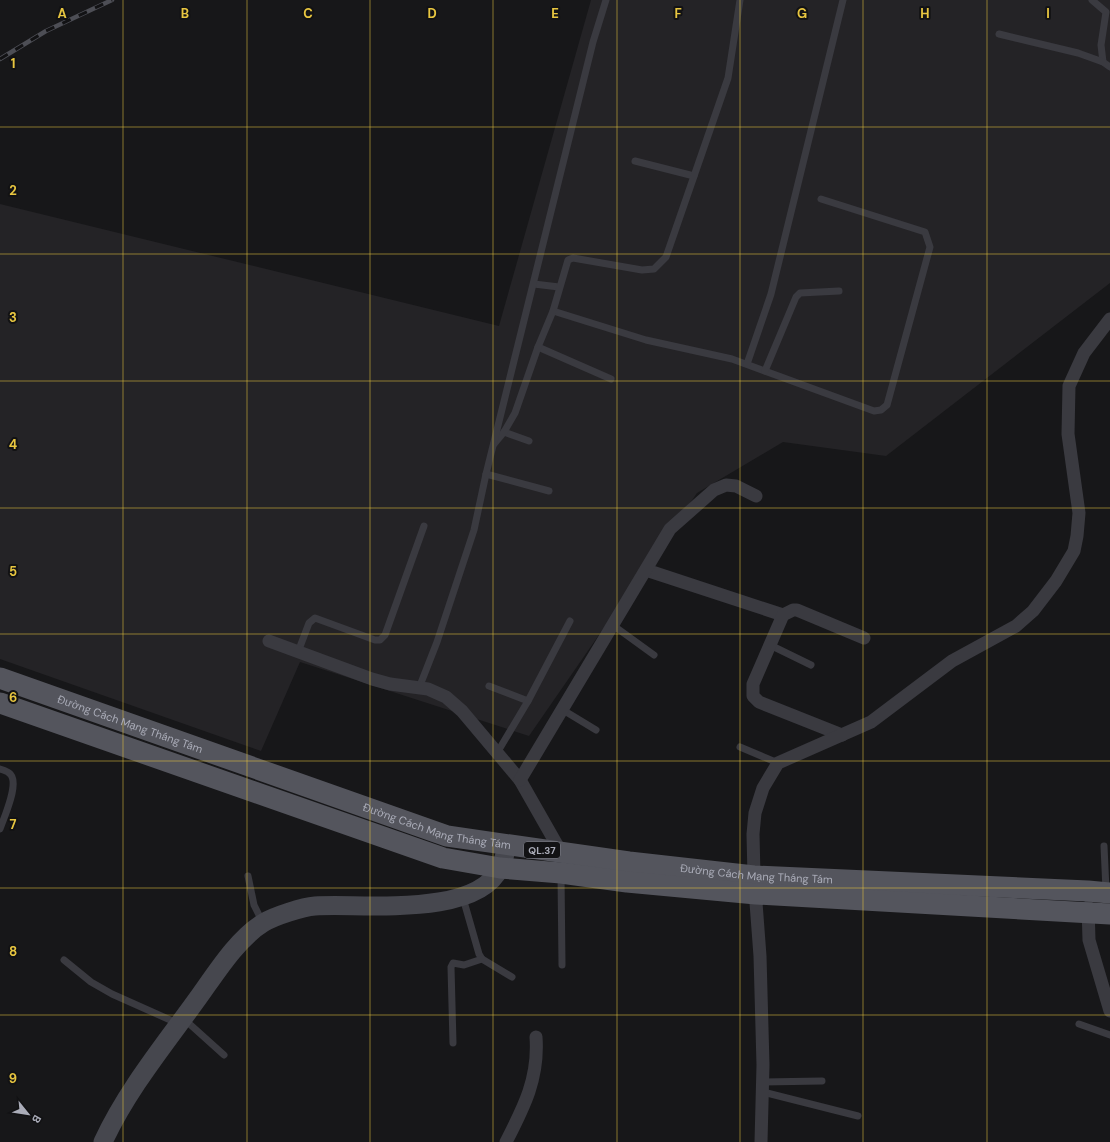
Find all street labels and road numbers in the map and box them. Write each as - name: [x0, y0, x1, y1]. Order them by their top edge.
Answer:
- street label: Đường Cách Mạng Tháng Tám: [56, 692, 205, 756]
- street label: Đường Cách Mạng Tháng Tám: [361, 800, 512, 852]
- road number: QL.37: [524, 842, 560, 858]
- street label: Đường Cách Mạng Tháng Tám: [679, 861, 833, 887]

